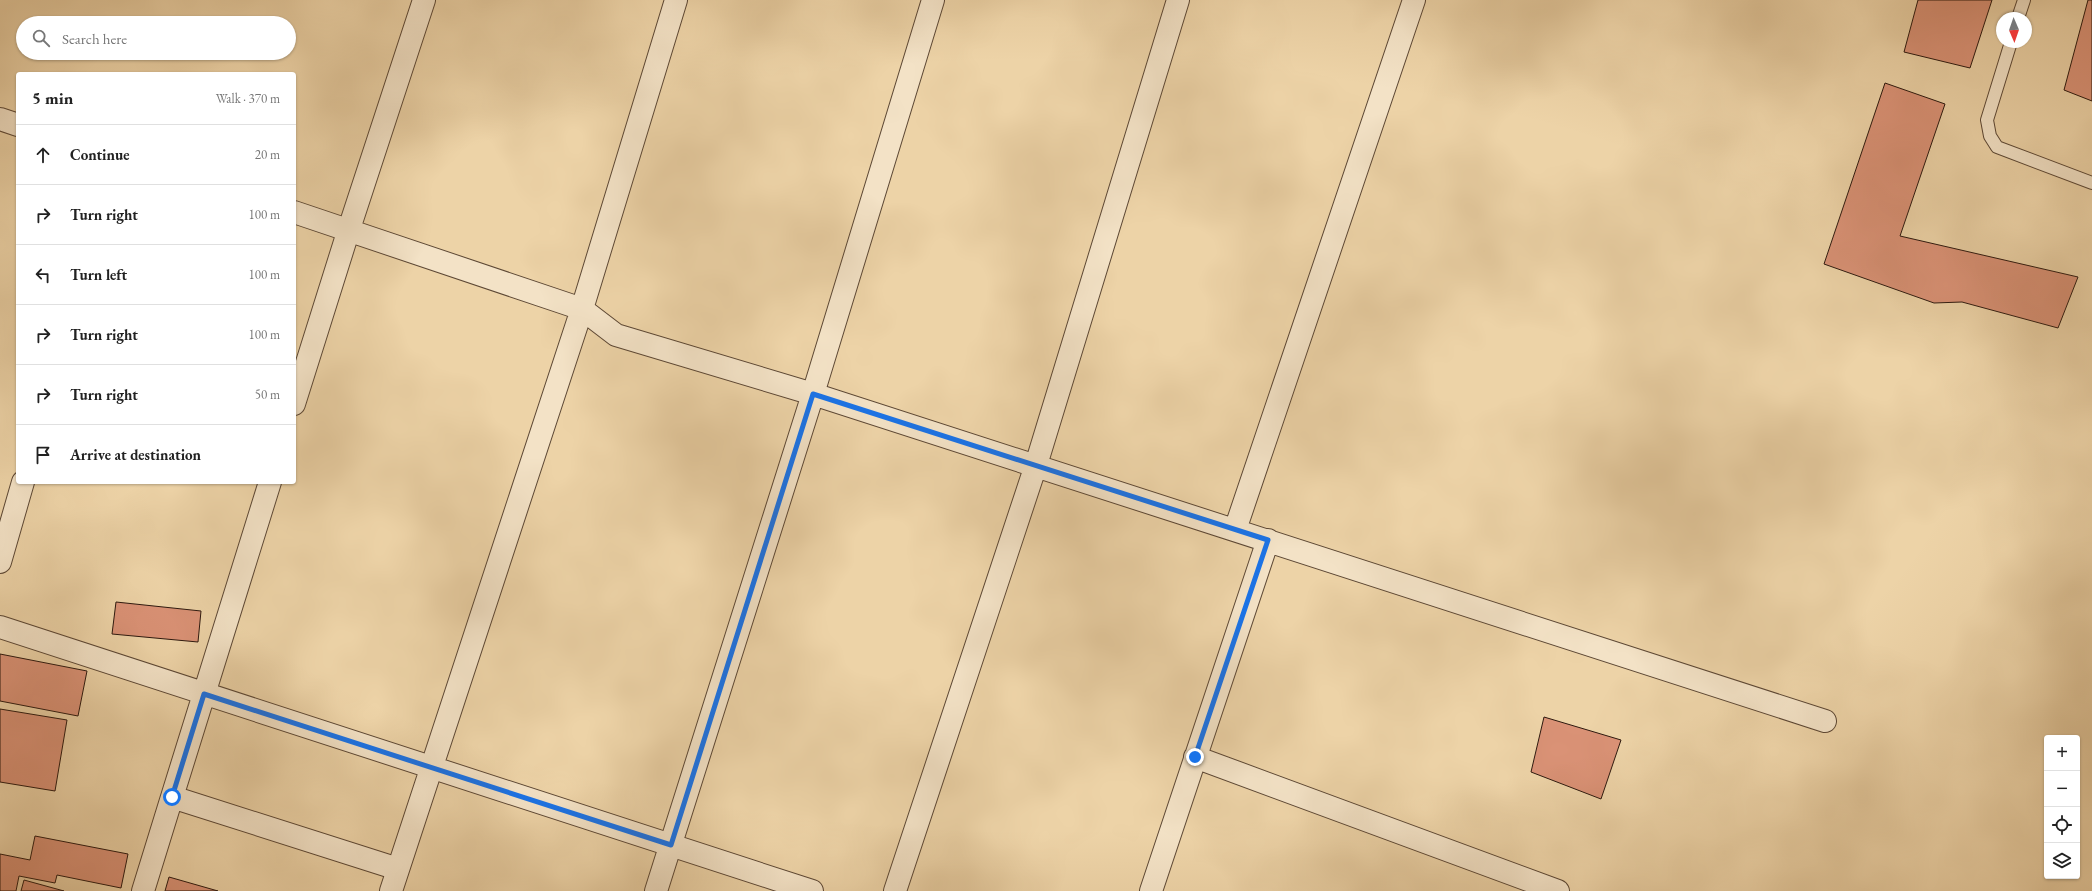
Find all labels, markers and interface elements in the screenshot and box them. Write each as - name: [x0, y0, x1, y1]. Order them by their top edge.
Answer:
- north arrow: [1996, 12, 2032, 48]
- search box: [16, 16, 296, 60]
- icon: search: [30, 27, 52, 49]
- text: Search here: [62, 29, 127, 48]
- text: 5 min: [32, 87, 73, 109]
- text: Walk · 370 m: [216, 90, 280, 107]
- icon: ahead: [32, 144, 54, 166]
- text: Continue: [70, 145, 130, 164]
- text: 20 m: [255, 146, 280, 163]
- icon: right: [32, 204, 54, 226]
- text: Turn right: [70, 205, 138, 224]
- text: 100 m: [249, 206, 280, 223]
- icon: left: [32, 264, 54, 286]
- text: Turn left: [70, 265, 127, 284]
- text: 100 m: [249, 266, 280, 283]
- icon: right: [32, 324, 54, 346]
- text: Turn right: [70, 325, 138, 344]
- text: 100 m: [249, 326, 280, 343]
- icon: right: [32, 384, 54, 406]
- text: Turn right: [70, 385, 138, 404]
- text: 50 m: [255, 386, 280, 403]
- icon: arrive: [32, 444, 54, 466]
- text: Arrive at destination: [70, 445, 201, 464]
- map controls: [2044, 735, 2080, 879]
- button: +: [2044, 735, 2080, 771]
- route end: [1186, 748, 1204, 766]
- button: −: [2044, 771, 2080, 807]
- route start: [163, 788, 181, 806]
- button: locate: [2044, 807, 2080, 843]
- button: layers: [2044, 843, 2080, 879]

